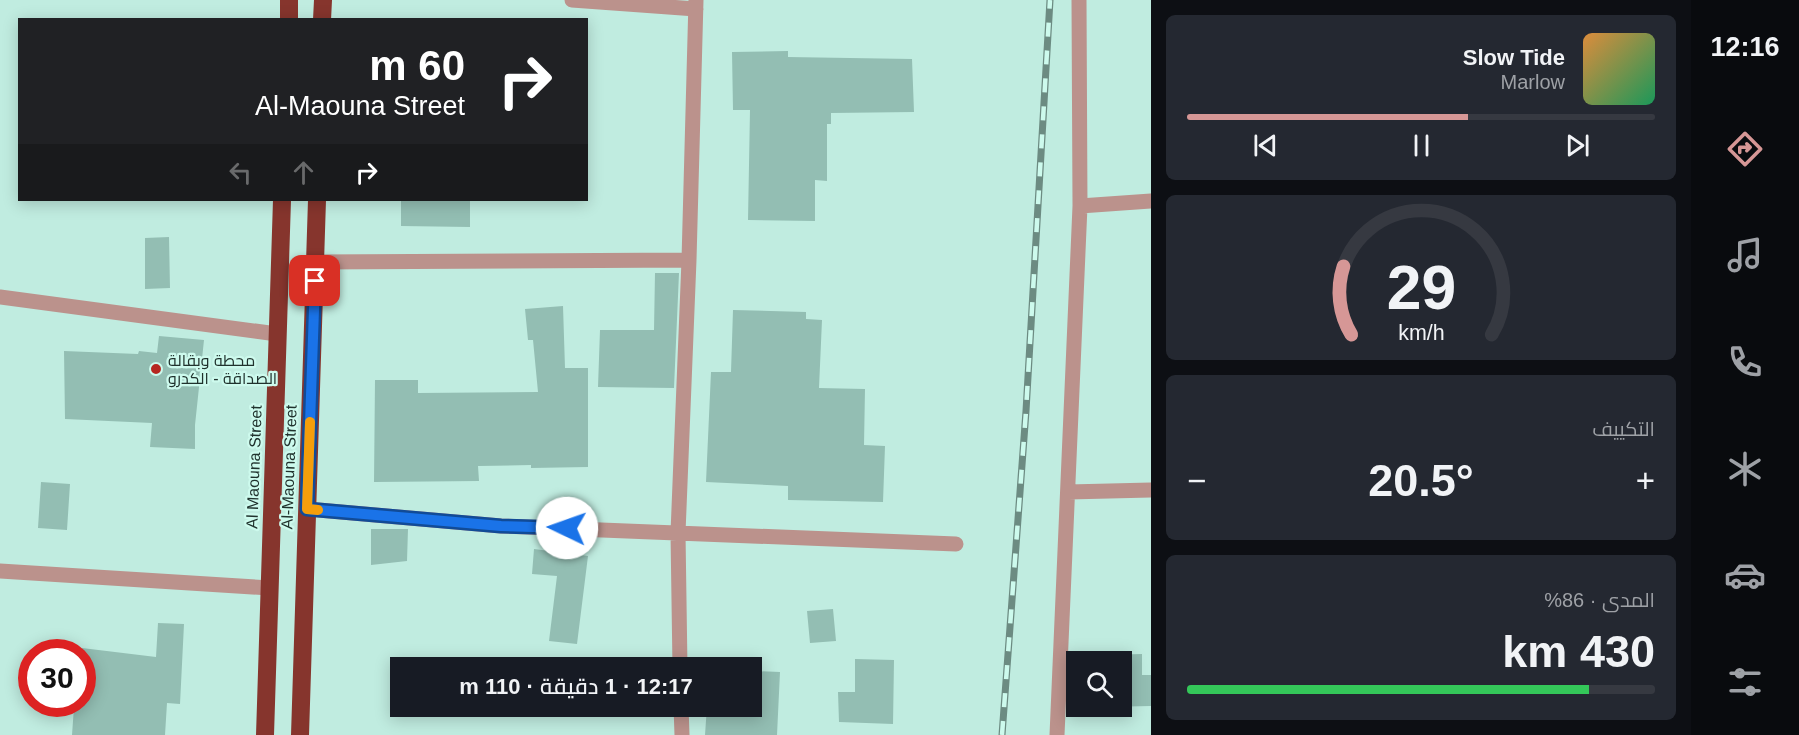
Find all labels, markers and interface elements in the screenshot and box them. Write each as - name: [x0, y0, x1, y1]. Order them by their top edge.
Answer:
- text: 12:16: [1710, 32, 1780, 62]
- text: 60 m: [369, 42, 465, 89]
- icon: right: [486, 42, 564, 120]
- text: Slow Tide: [1463, 45, 1565, 70]
- text: Marlow: [1501, 71, 1565, 93]
- text: Al-Maouna Street: [255, 91, 465, 121]
- icon: directions: [1724, 128, 1766, 170]
- icon: previous: [1249, 129, 1282, 162]
- icon: pause: [1405, 129, 1438, 162]
- icon: next: [1561, 129, 1594, 162]
- icon: left: [224, 156, 257, 189]
- icon: ahead: [287, 156, 320, 189]
- icon: right: [350, 156, 383, 189]
- icon: music: [1724, 234, 1766, 276]
- text: 29: [1386, 253, 1456, 322]
- pin: [289, 255, 340, 306]
- icon: arrive: [298, 264, 331, 297]
- text: km/h: [1398, 321, 1444, 345]
- icon: phone: [1724, 341, 1766, 383]
- place label: محطة وبقالة الصداقة - الكدرو: [168, 352, 277, 388]
- marker: محطة وبقالة الصداقة - الكدرو: [149, 362, 163, 376]
- street label: Al Maouna Street: [243, 404, 265, 529]
- street label: Al-Maouna Street: [278, 404, 300, 530]
- text: التكييف: [1592, 418, 1655, 440]
- icon: climate: [1724, 448, 1766, 490]
- text: 20.5°: [1368, 455, 1474, 506]
- text: −: [1187, 462, 1206, 499]
- text: +: [1636, 462, 1655, 499]
- position arrow: [535, 496, 599, 560]
- icon: car: [1724, 554, 1766, 596]
- text: المدى · 86%: [1544, 589, 1655, 611]
- text: 430 km: [1502, 626, 1655, 677]
- speed limit sign: 30: [18, 639, 96, 717]
- map controls: [1066, 651, 1132, 717]
- button: search: [1066, 651, 1132, 717]
- icon: filters: [1724, 661, 1766, 703]
- text: 12:17 · 1 دقيقة · 110 m: [459, 674, 693, 699]

